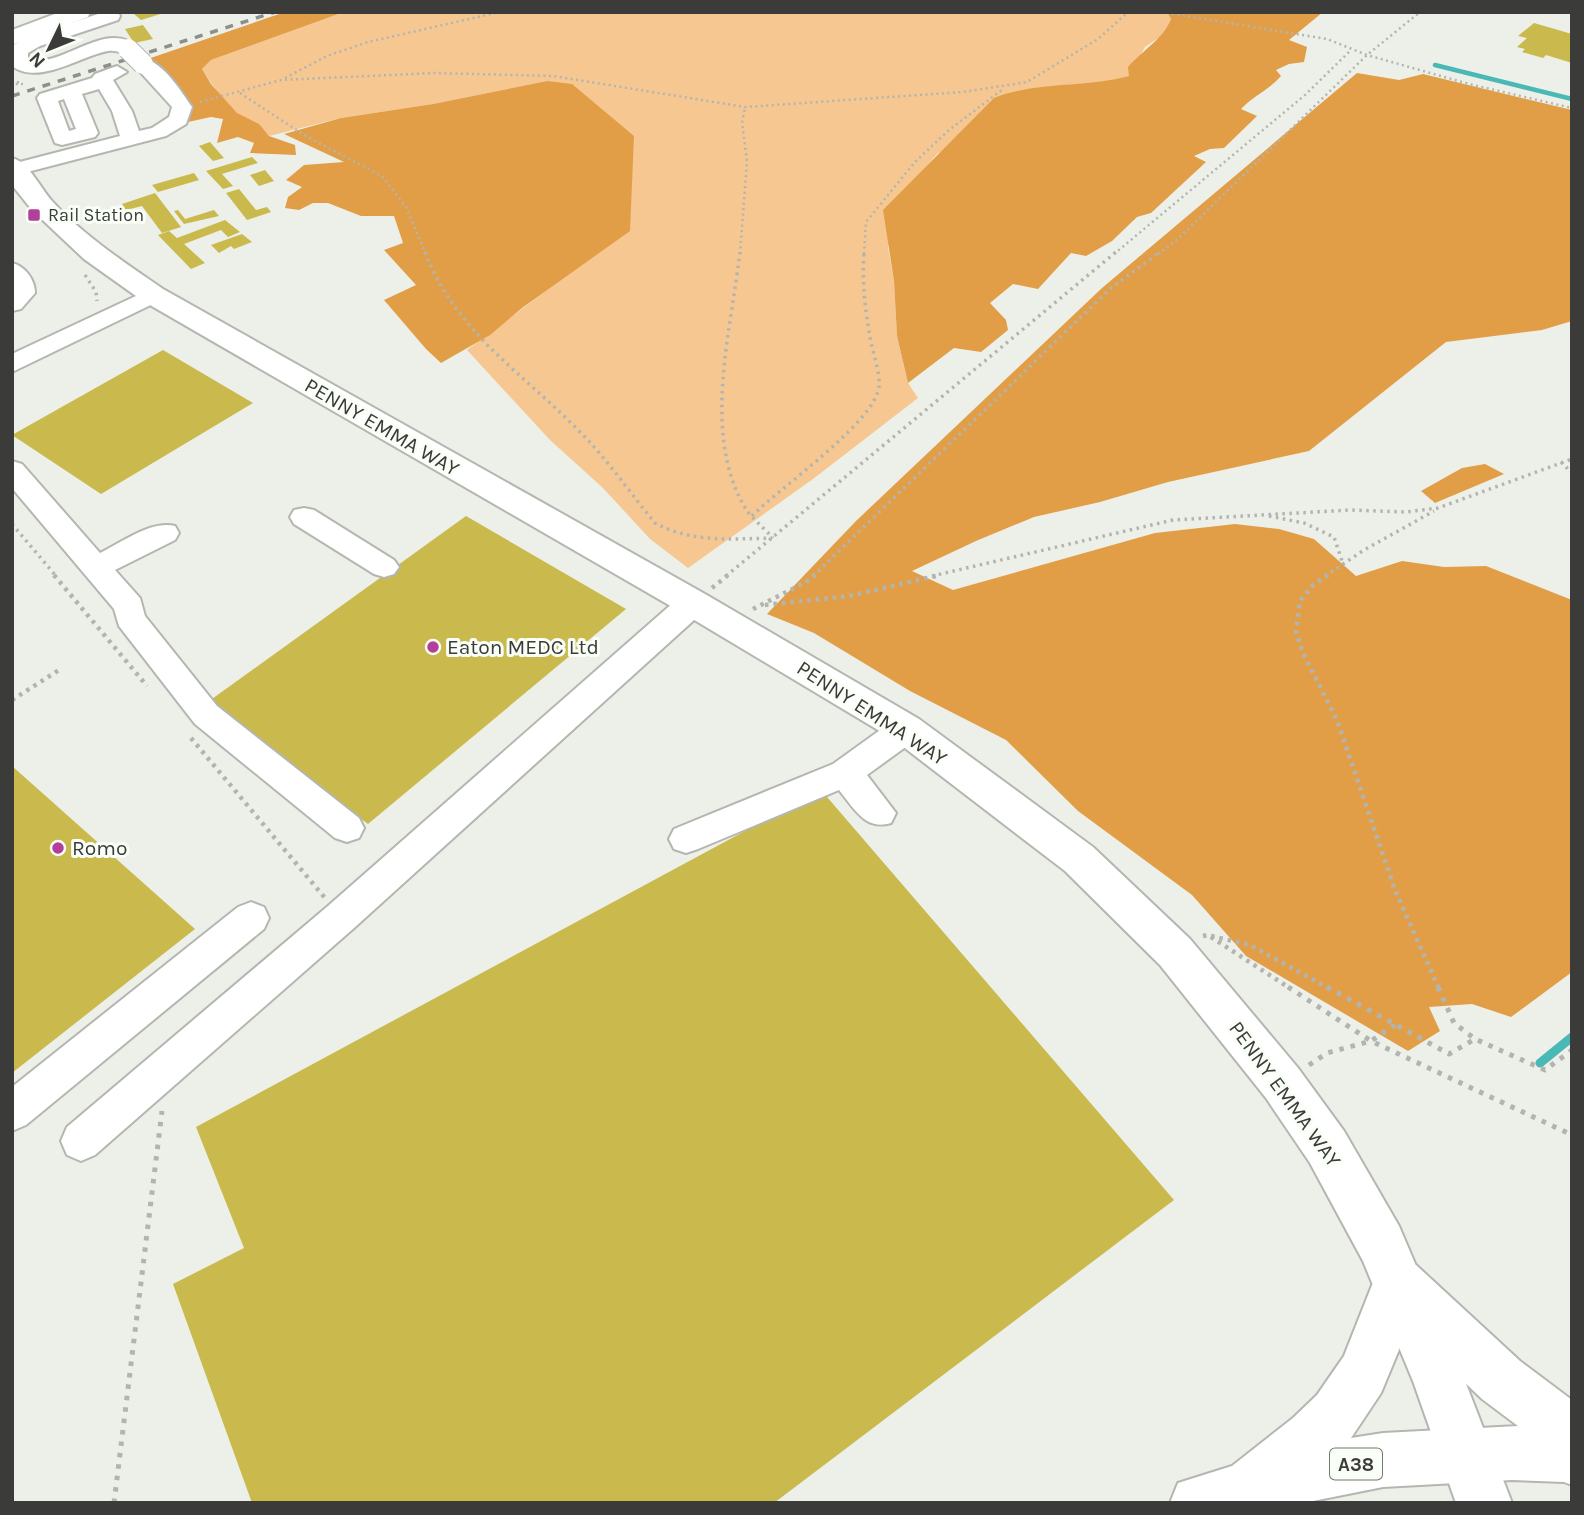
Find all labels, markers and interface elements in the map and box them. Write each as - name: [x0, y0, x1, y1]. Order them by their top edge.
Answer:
- north arrow: [14, 14, 84, 84]
- text: N: [25, 47, 50, 72]
- place label: Rail Station: [48, 204, 144, 226]
- marker: Rail Station: [26, 207, 42, 223]
- street label: PENNY EMMA WAY: [301, 373, 464, 481]
- place label: Eaton MEDC Ltd: [447, 635, 599, 659]
- marker: Eaton MEDC Ltd: [425, 639, 441, 655]
- street label: PENNY EMMA WAY: [792, 655, 952, 771]
- place label: Romo: [72, 836, 127, 860]
- marker: Romo: [50, 840, 66, 856]
- street label: PENNY EMMA WAY: [1224, 1016, 1346, 1172]
- road number: A38: [1330, 1448, 1382, 1480]

